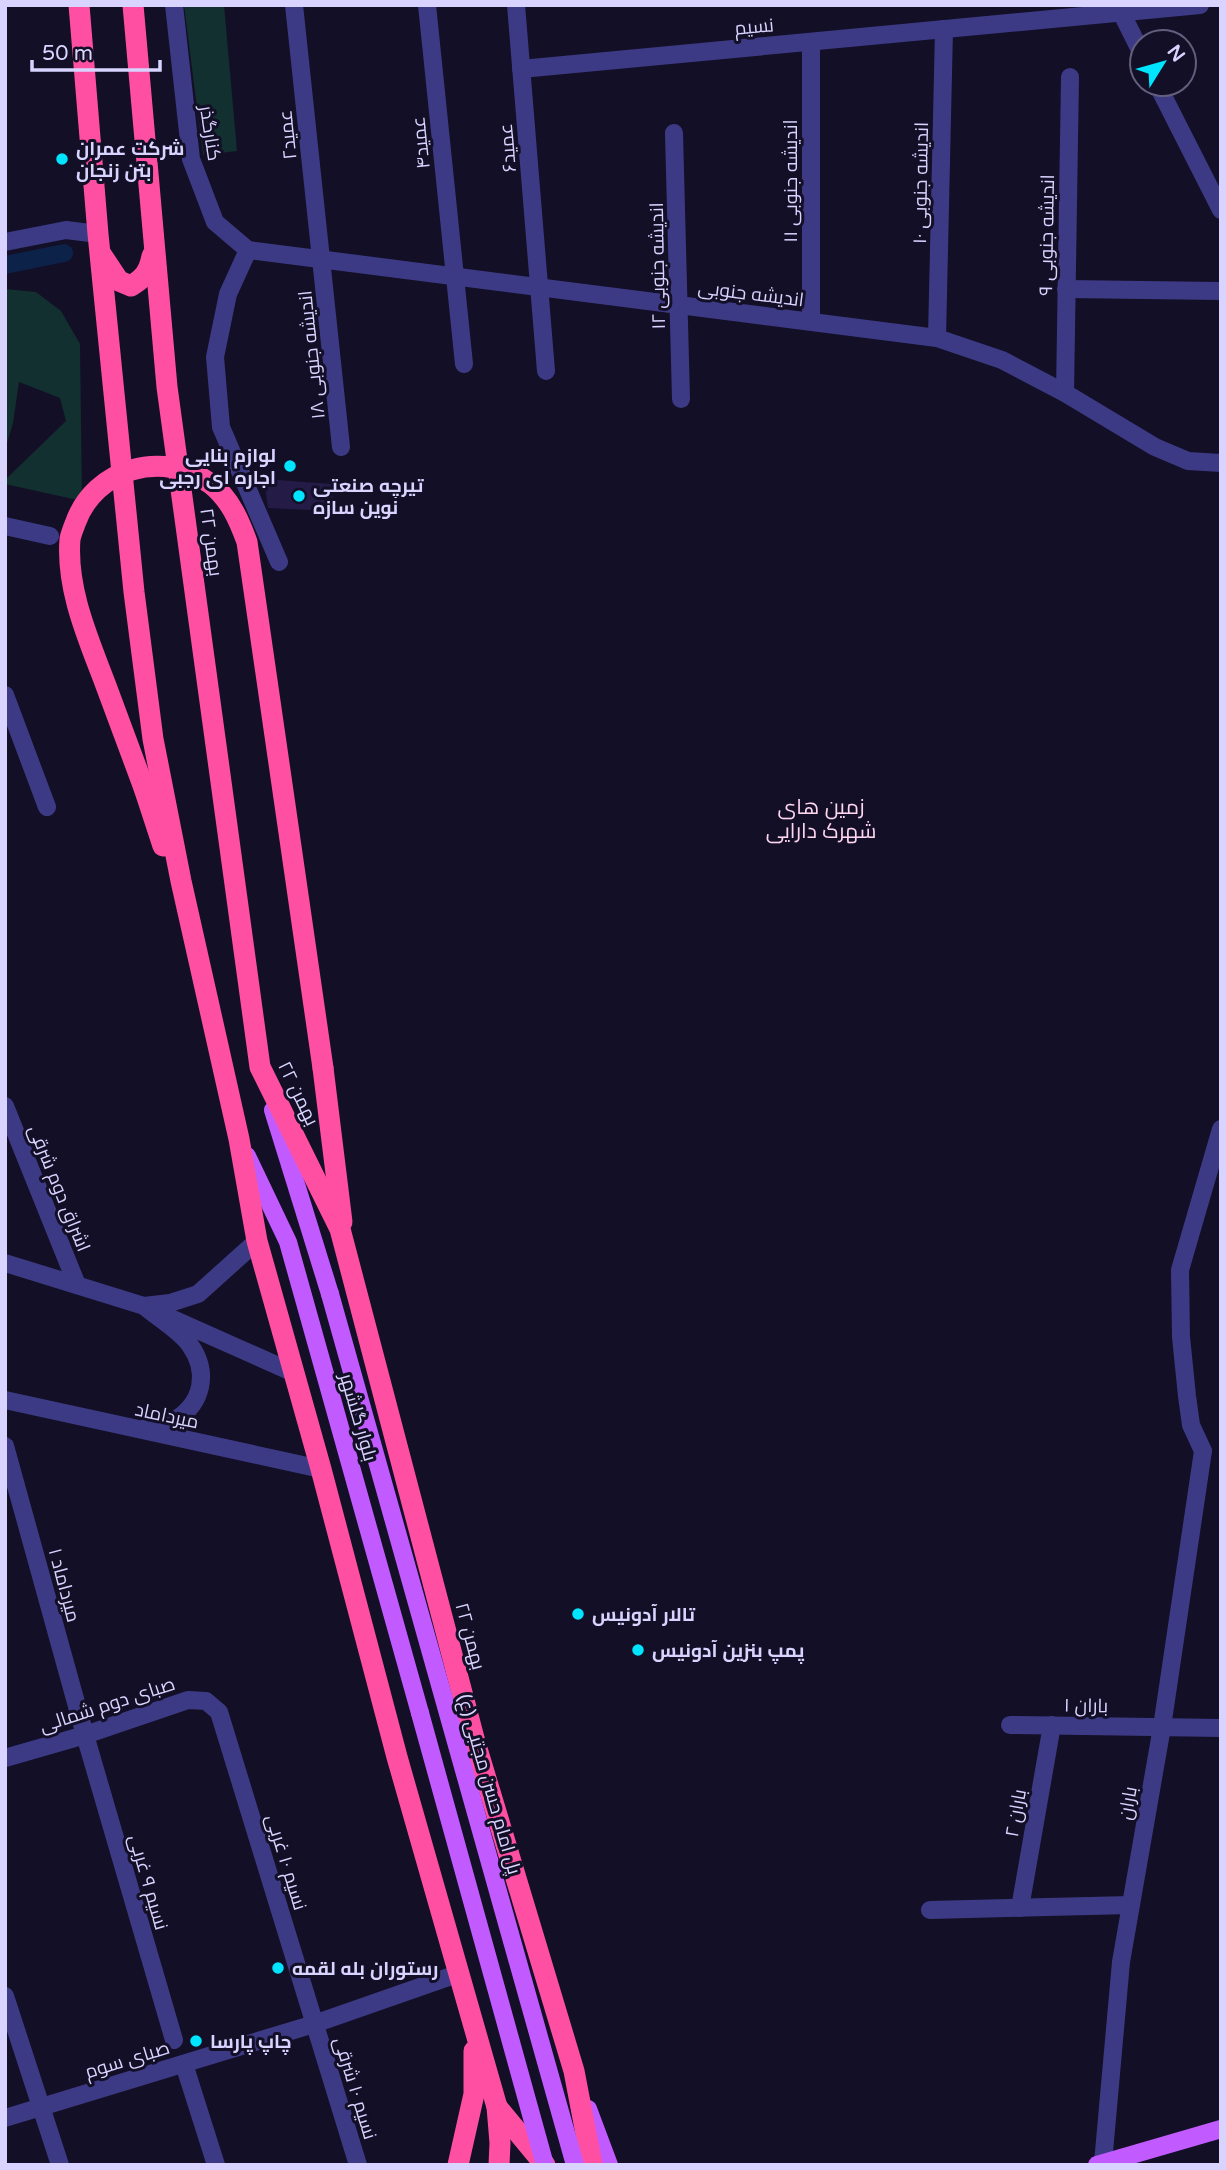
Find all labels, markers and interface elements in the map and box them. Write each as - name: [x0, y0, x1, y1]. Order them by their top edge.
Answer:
- street label: نسیم: [733, 14, 775, 42]
- scale bar: [32, 28, 159, 72]
- north arrow: [1128, 28, 1198, 98]
- text: 50 m: [42, 41, 93, 66]
- text: N: [1162, 41, 1189, 66]
- street label: کنارگذر: [195, 103, 225, 163]
- street label: عمید۲: [274, 109, 302, 161]
- street label: عمید۴: [407, 116, 435, 170]
- street label: اندیشه جنوبی ۱۱: [780, 119, 802, 243]
- street label: اندیشه جنوبی ۱۰: [909, 122, 933, 244]
- street label: عمید۶: [495, 123, 521, 173]
- place label: شرکت عمران بتن زنجان: [76, 138, 185, 183]
- marker: شرکت عمران بتن زنجان: [54, 151, 70, 167]
- street label: اندیشه جنوبی ۹: [1035, 174, 1059, 296]
- street label: اندیشه جنوبی ۱۲: [646, 202, 670, 330]
- street label: اندیشه جنوبی: [697, 277, 805, 311]
- street label: اندیشه جنوبی ۱۸: [294, 289, 330, 420]
- place label: لوازم بنایی اجاره ای رجبی: [159, 445, 276, 489]
- marker: لوازم بنایی اجاره ای رجبی: [282, 458, 298, 474]
- place label: تیرچه صنعتی نوین سازه: [313, 475, 424, 520]
- marker: تیرچه صنعتی نوین سازه: [291, 488, 307, 504]
- street label: ۲۲ بهمن: [195, 507, 227, 578]
- district label: زمین های شهرک دارایی: [766, 795, 876, 844]
- street label: ۲۲ بهمن: [273, 1058, 323, 1129]
- street label: اشراق دوم شرقی: [22, 1122, 94, 1256]
- street label: بلوار گلشهر: [335, 1370, 381, 1464]
- street label: میرداماد: [133, 1398, 201, 1433]
- street label: میرداماد ۱: [44, 1546, 84, 1625]
- street label: ۲۲ بهمن: [451, 1600, 490, 1672]
- place label: تالار آدونیس: [592, 1604, 696, 1626]
- marker: تالار آدونیس: [570, 1606, 586, 1622]
- place label: پمپ بنزین آدونیس: [652, 1640, 805, 1664]
- marker: پمپ بنزین آدونیس: [630, 1642, 646, 1658]
- street label: صبای دوم شمالی: [37, 1673, 179, 1739]
- street label: پل امام حسن مجتبی (ع): [451, 1692, 525, 1878]
- street label: باران ۱: [1064, 1695, 1108, 1717]
- street label: باران: [1114, 1785, 1142, 1822]
- street label: باران ۲: [1001, 1787, 1031, 1839]
- street label: نسیم ۱۰ غربی: [259, 1812, 311, 1913]
- street label: نسیم ۹ غربی: [122, 1832, 172, 1933]
- place label: رستوران بله لقمه: [292, 1958, 438, 1980]
- marker: رستوران بله لقمه: [270, 1960, 286, 1976]
- place label: چاپ پارسا: [210, 2031, 291, 2055]
- marker: چاپ پارسا: [188, 2033, 204, 2049]
- street label: نسیم ۱۰ شرقی: [327, 2035, 381, 2143]
- street label: صبای سوم: [82, 2037, 173, 2085]

